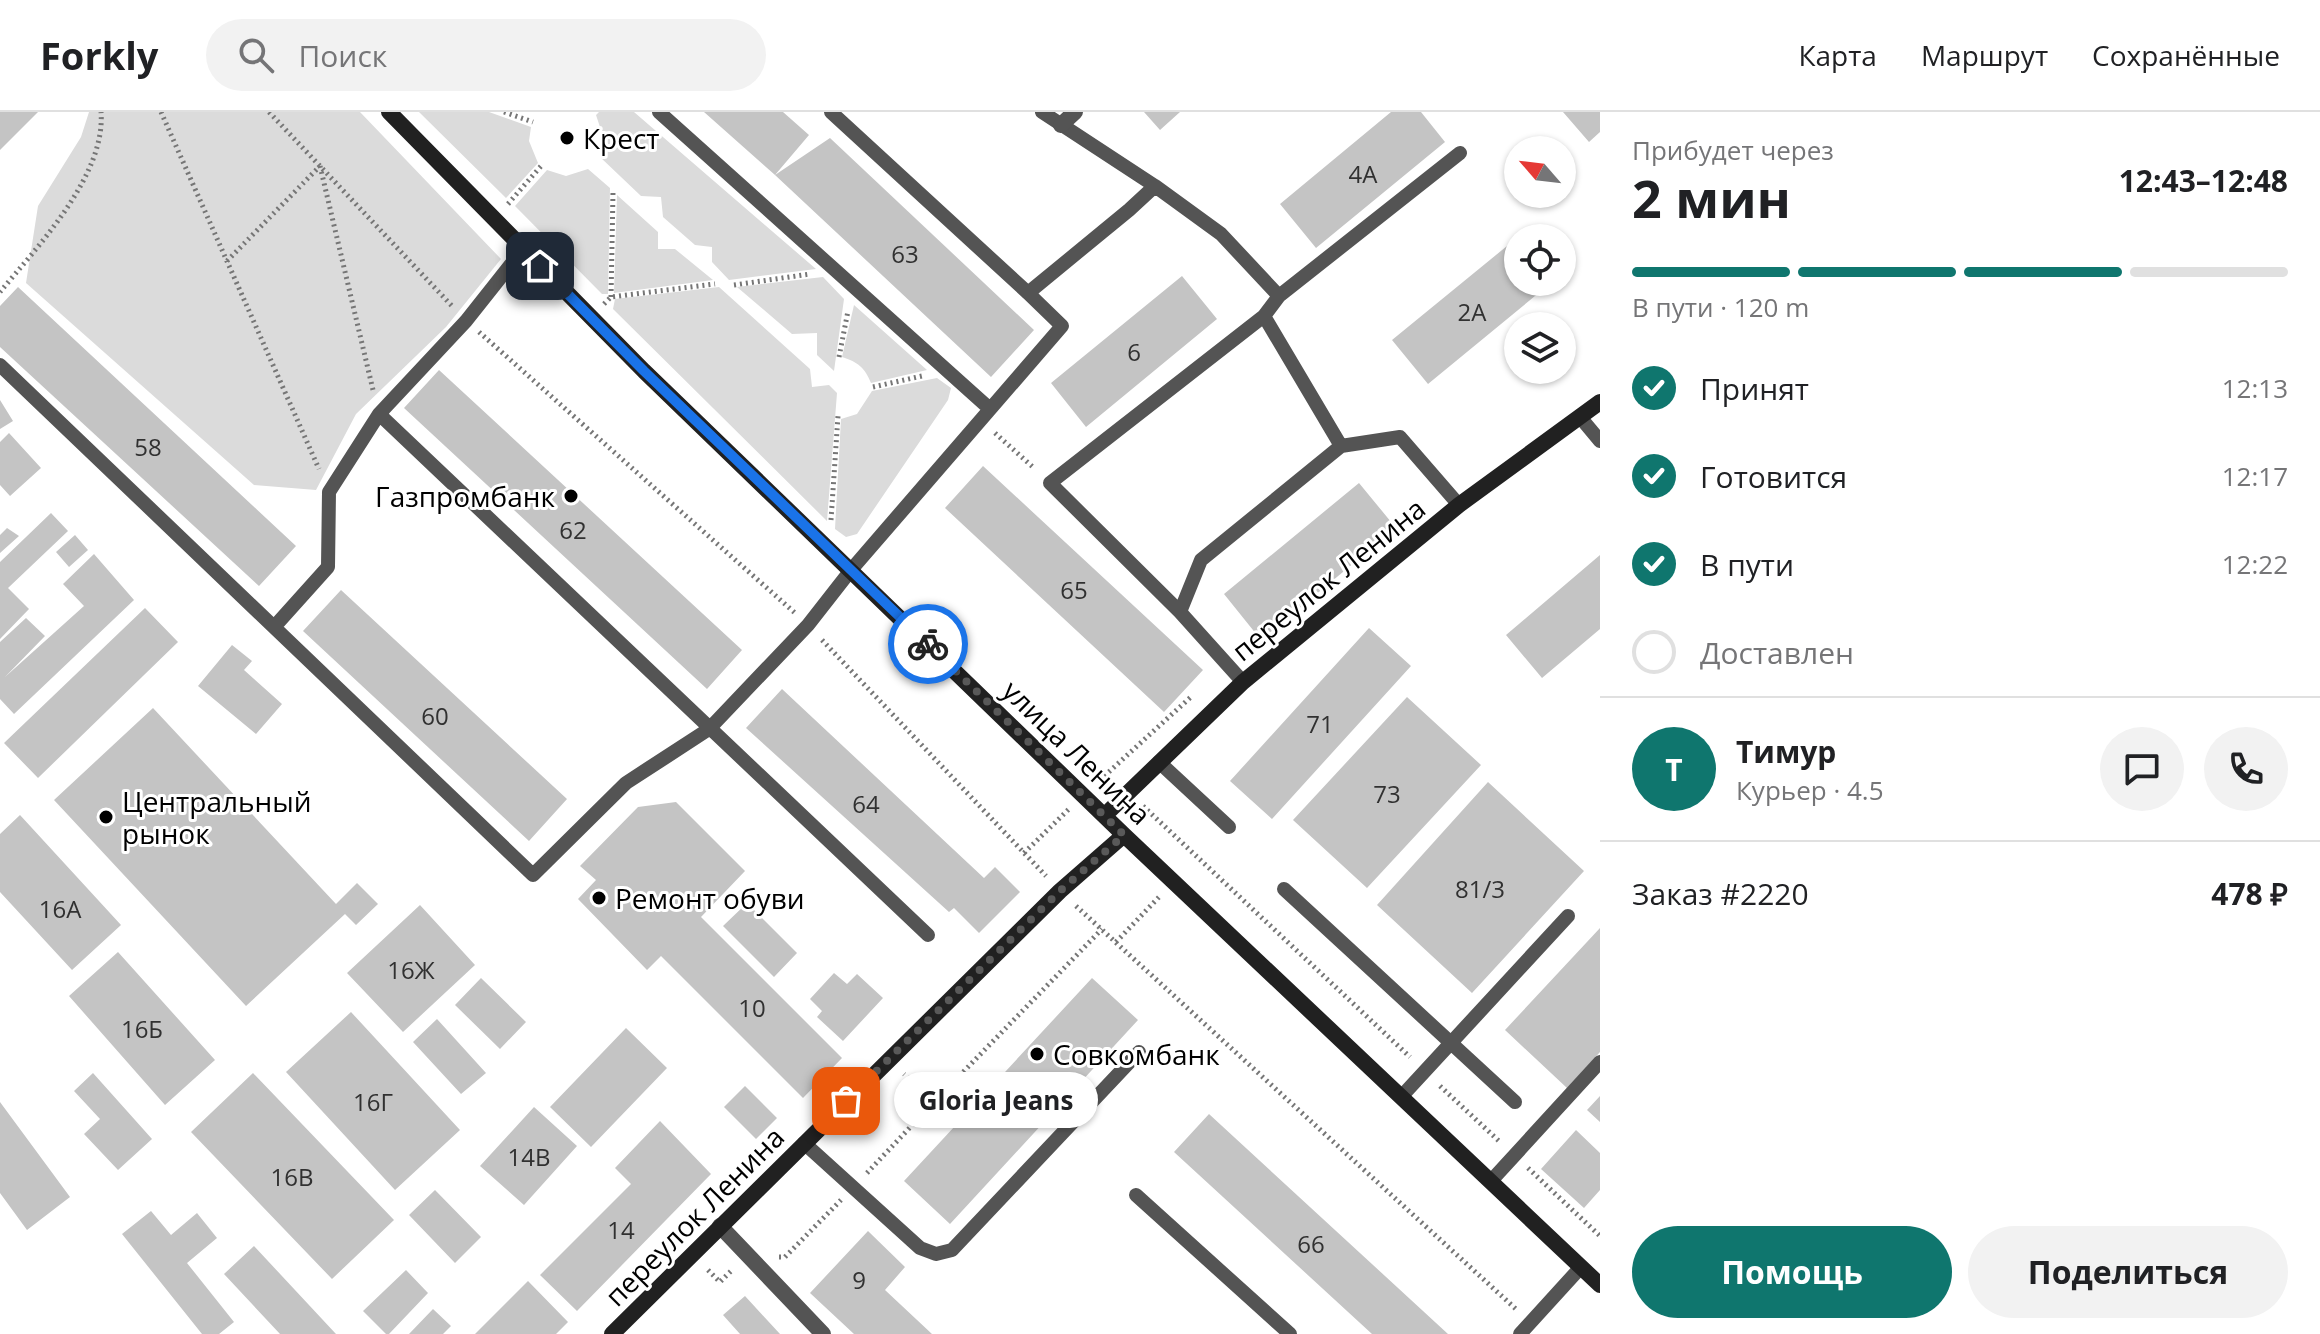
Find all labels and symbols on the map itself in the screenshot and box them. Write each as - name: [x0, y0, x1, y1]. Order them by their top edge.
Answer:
- place label: Крест: [583, 119, 660, 157]
- marker: Крест: [558, 129, 576, 147]
- north arrow: [1504, 136, 1576, 208]
- house number: 4А: [1349, 157, 1378, 190]
- pin: [506, 232, 574, 300]
- house number: 63: [891, 237, 919, 270]
- house number: 2А: [1458, 295, 1487, 328]
- house number: 6: [1127, 335, 1141, 368]
- house number: 58: [134, 430, 162, 463]
- place label: Газпромбанк: [375, 477, 556, 515]
- marker: Газпромбанк: [562, 487, 580, 505]
- street label: переулок Ленина: [1223, 489, 1433, 669]
- house number: 62: [559, 513, 587, 546]
- house number: 65: [1060, 573, 1088, 606]
- courier: [888, 604, 968, 684]
- street label: улица Ленина: [995, 671, 1159, 833]
- house number: 60: [421, 699, 449, 732]
- house number: 71: [1306, 707, 1334, 740]
- house number: 73: [1373, 777, 1401, 810]
- place label: Центральный рынок: [122, 782, 312, 852]
- house number: 64: [852, 787, 880, 820]
- marker: Центральный рынок: [97, 808, 115, 826]
- house number: 81/3: [1455, 872, 1505, 905]
- place label: Ремонт обуви: [615, 879, 805, 917]
- marker: Ремонт обуви: [590, 889, 608, 907]
- house number: 16А: [39, 892, 82, 925]
- house number: 16Ж: [387, 953, 436, 986]
- house number: 10: [738, 991, 766, 1024]
- house number: 16Б: [121, 1012, 163, 1045]
- place label: Совкомбанк: [1053, 1035, 1220, 1073]
- marker: Совкомбанк: [1028, 1045, 1046, 1063]
- pin: [812, 1067, 880, 1135]
- callout: Gloria Jeans: [894, 1073, 1098, 1129]
- house number: 16Г: [353, 1085, 393, 1118]
- street label: переулок Ленина: [596, 1118, 792, 1314]
- house number: 14В: [508, 1140, 550, 1173]
- house number: 16В: [271, 1160, 313, 1193]
- house number: 14: [607, 1213, 635, 1246]
- house number: 66: [1297, 1227, 1325, 1260]
- house number: 9: [852, 1263, 866, 1296]

